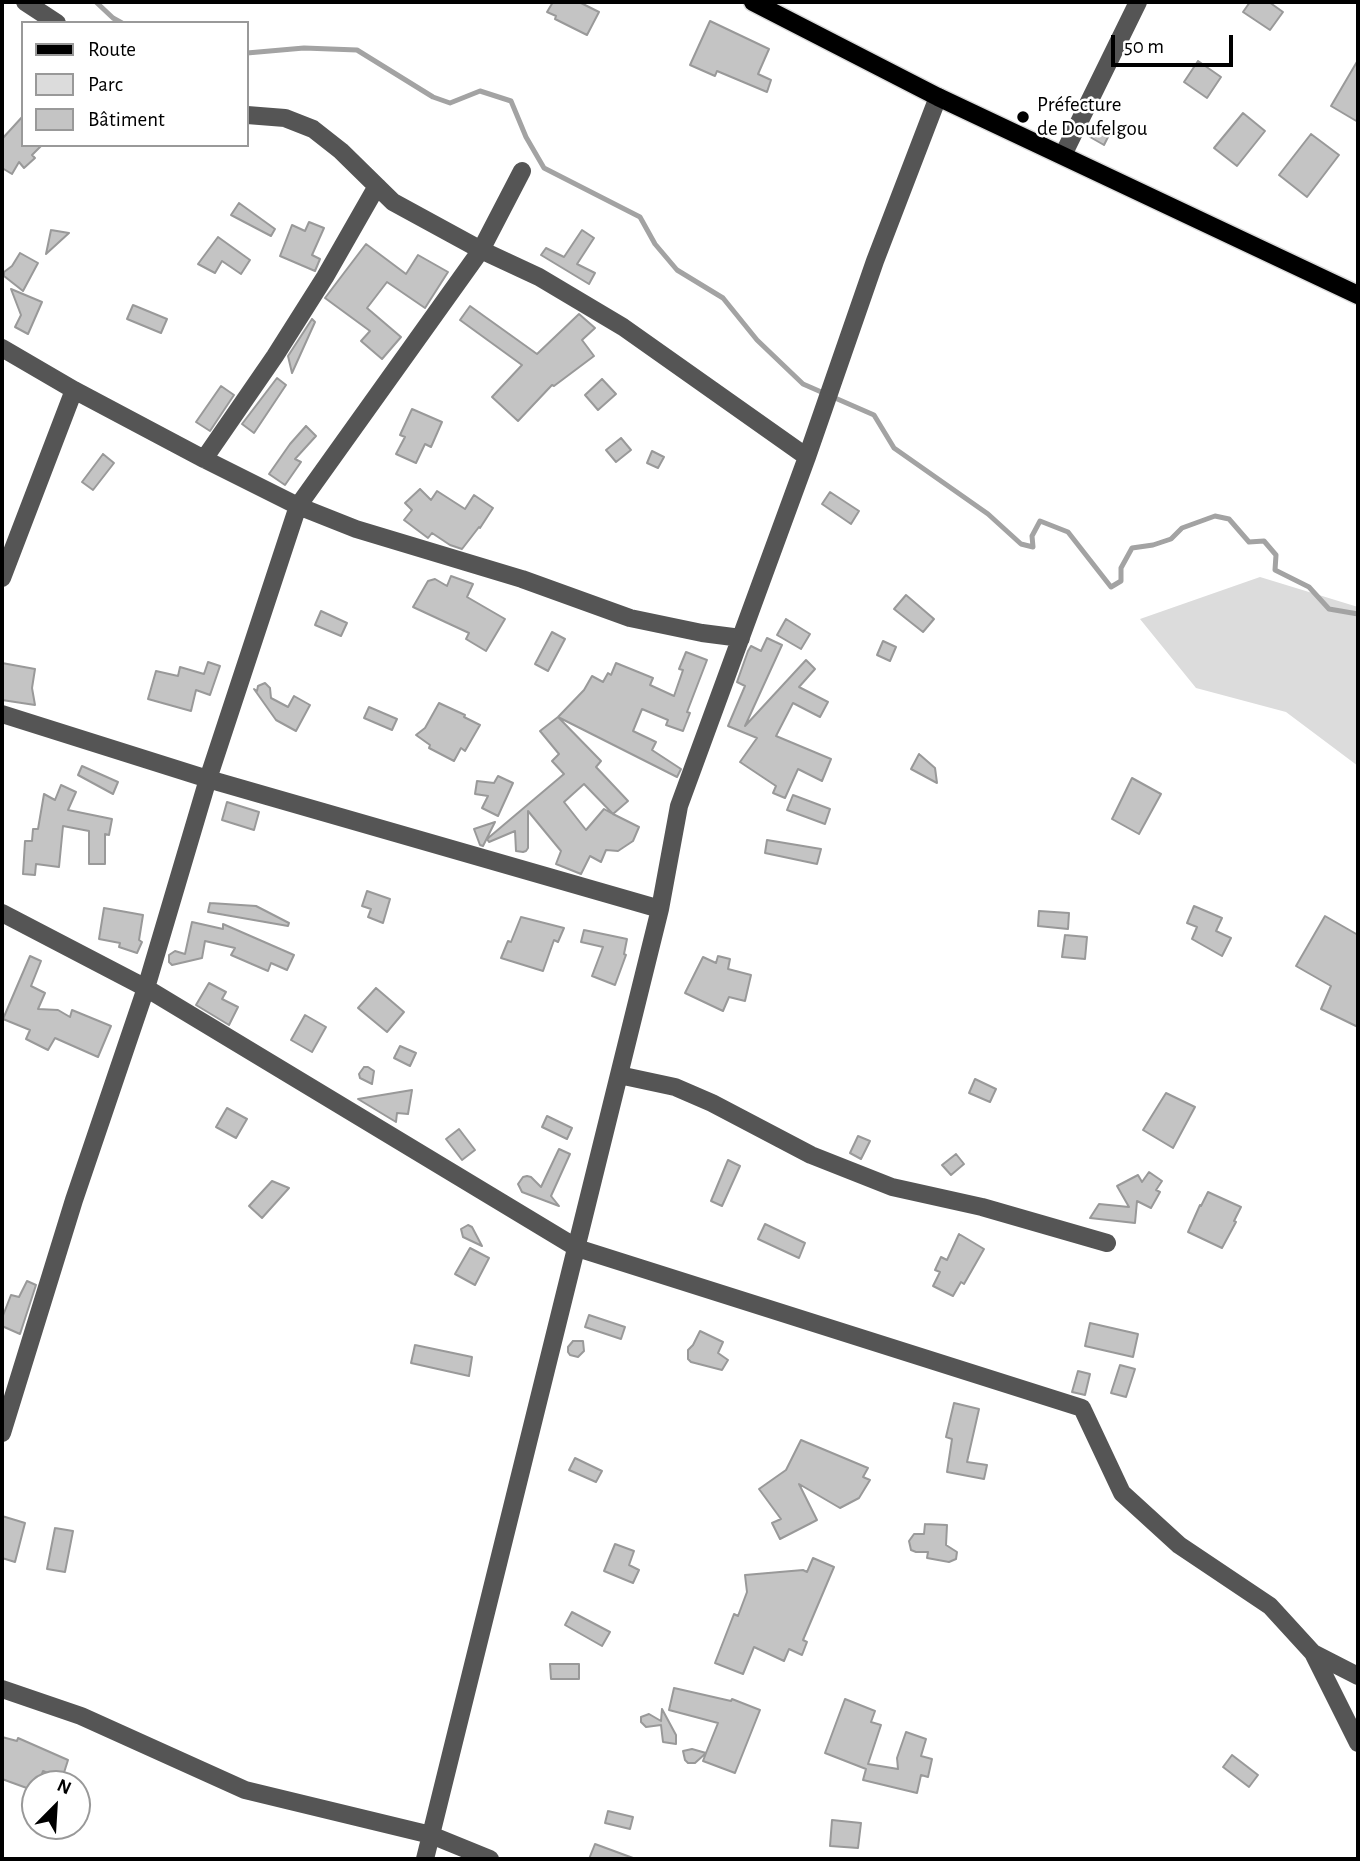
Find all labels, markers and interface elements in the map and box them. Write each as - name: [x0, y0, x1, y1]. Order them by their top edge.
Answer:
- legend: [21, 21, 248, 147]
- scale bar: [1115, 21, 1238, 65]
- text: 50 m: [1124, 36, 1164, 57]
- text: Route: [88, 39, 136, 60]
- text: Parc: [88, 74, 123, 95]
- place label: Préfecture de Doufelgou: [1037, 92, 1148, 142]
- text: Bâtiment: [88, 109, 165, 130]
- marker: Préfecture de Doufelgou: [1015, 109, 1031, 125]
- north arrow: [21, 1770, 91, 1840]
- text: N: [54, 1776, 74, 1799]

